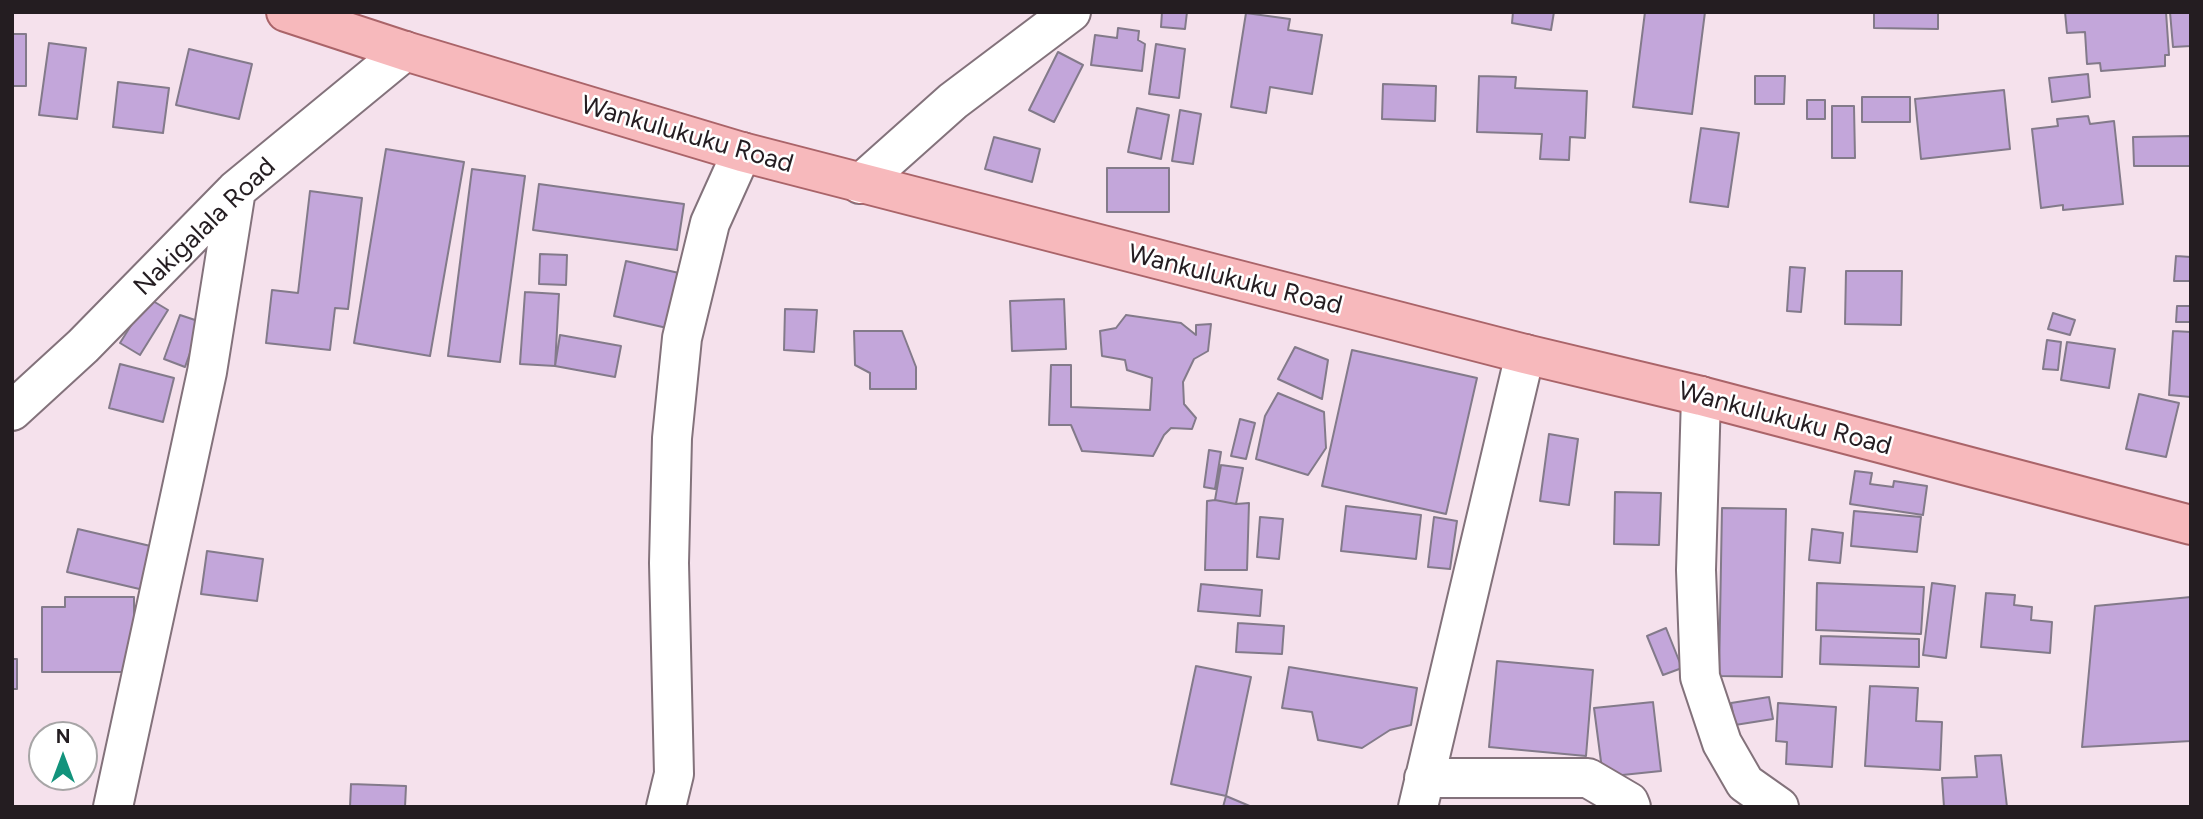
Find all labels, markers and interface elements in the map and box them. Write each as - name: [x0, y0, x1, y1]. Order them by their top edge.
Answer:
- street label: Wankulukuku Road: [577, 90, 797, 180]
- street label: Nakigalala Road: [128, 152, 282, 302]
- street label: Wankulukuku Road: [1125, 238, 1345, 322]
- street label: Wankulukuku Road: [1675, 376, 1895, 462]
- north arrow: [28, 721, 98, 791]
- text: N: [56, 725, 70, 748]

